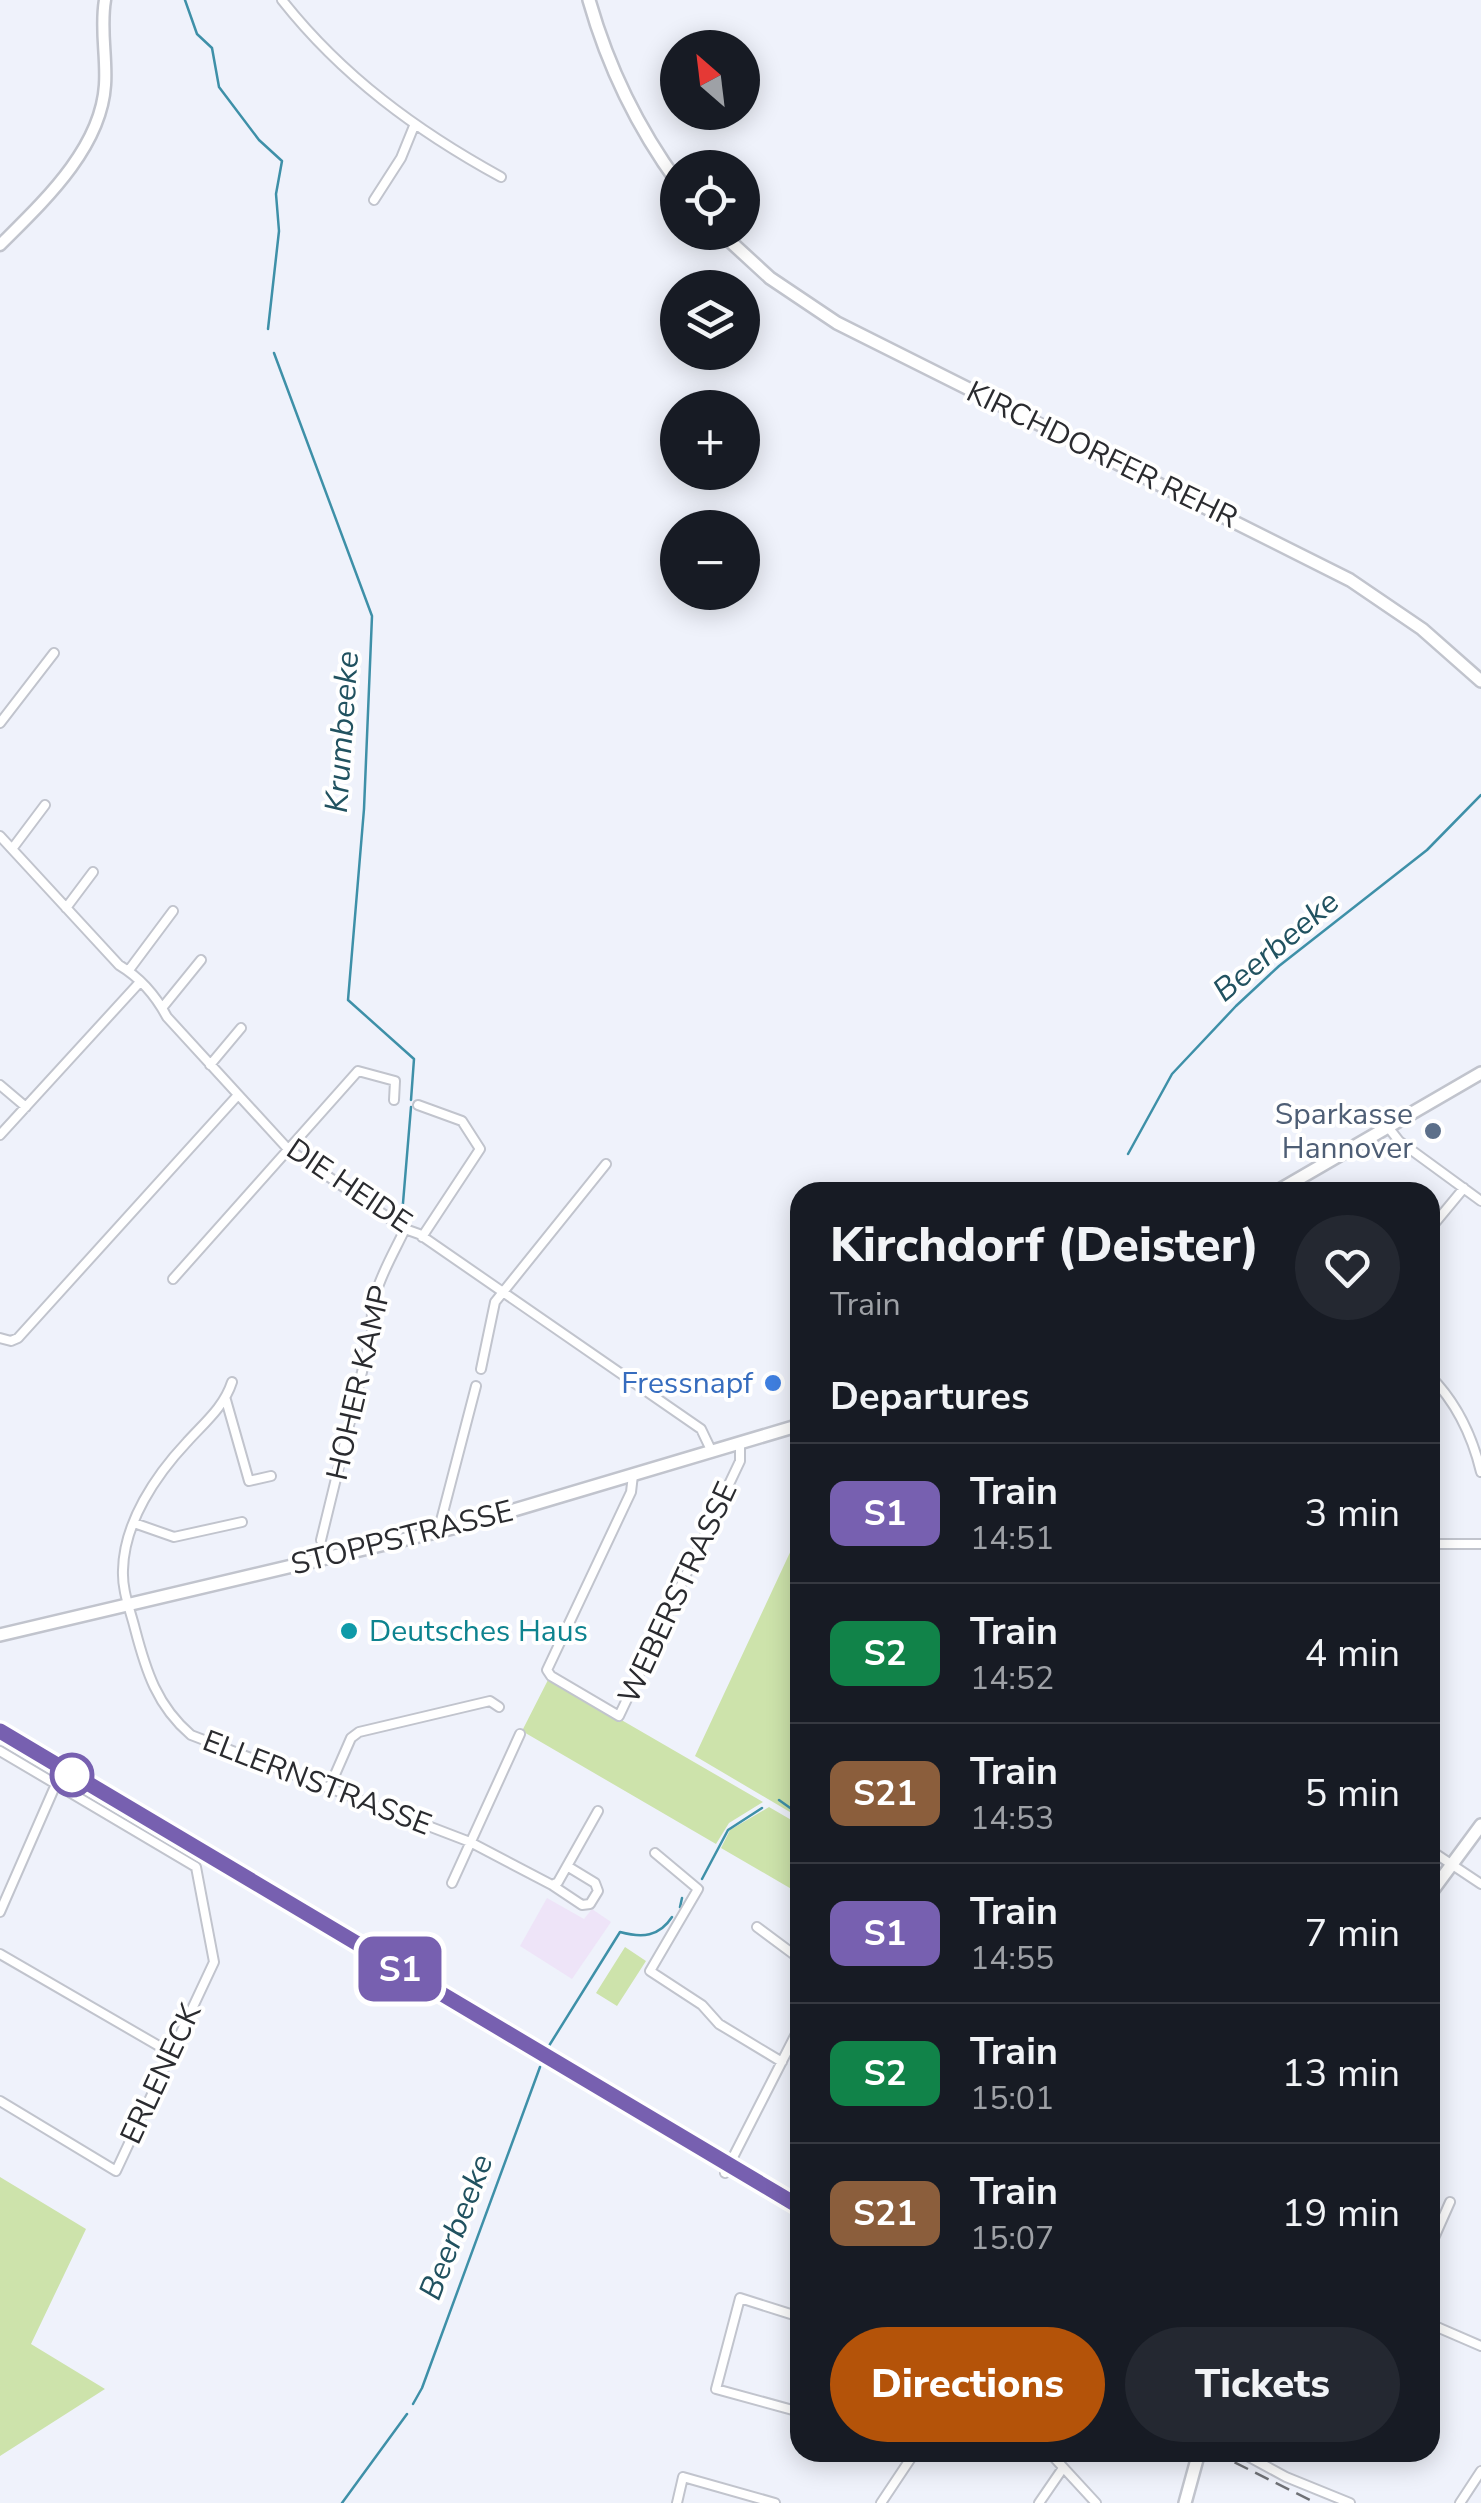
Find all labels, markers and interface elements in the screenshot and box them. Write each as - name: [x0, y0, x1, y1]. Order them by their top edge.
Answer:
- north arrow: [660, 30, 760, 130]
- map controls: [660, 30, 760, 610]
- button: locate: [660, 150, 760, 250]
- button: layers: [660, 270, 760, 370]
- street label: KIRCHDORFER REHR: [960, 372, 1244, 538]
- button: +: [660, 390, 760, 490]
- button: −: [660, 510, 760, 610]
- water label: Krumbeeke: [315, 650, 369, 814]
- water label: Beerbeeke: [1204, 881, 1348, 1011]
- place label: Sparkasse Hannover: [1275, 1094, 1413, 1169]
- marker: Sparkasse Hannover: [1422, 1120, 1444, 1142]
- street label: DIE HEIDE: [278, 1129, 420, 1243]
- text: Kirchdorf (Deister): [830, 1212, 1259, 1278]
- button: heart: [1295, 1215, 1400, 1320]
- street label: HOHER KAMP: [317, 1282, 401, 1484]
- text: Train: [830, 1283, 901, 1326]
- place label: Fressnapf: [621, 1363, 754, 1404]
- text: Departures: [830, 1371, 1029, 1422]
- marker: Fressnapf: [762, 1372, 784, 1394]
- text: Train: [970, 1466, 1058, 1517]
- street label: WEBERSTRASSE: [609, 1475, 747, 1711]
- text: 3 min: [1305, 1488, 1400, 1539]
- text: S1: [863, 1490, 907, 1537]
- street label: STOPPSTRASSE: [287, 1491, 517, 1585]
- text: 14:51: [970, 1517, 1054, 1560]
- text: Train: [970, 1606, 1058, 1657]
- place label: Deutsches Haus: [369, 1611, 588, 1652]
- marker: Deutsches Haus: [338, 1620, 360, 1642]
- text: 4 min: [1305, 1628, 1400, 1679]
- text: S2: [863, 1630, 907, 1677]
- text: 14:52: [970, 1657, 1054, 1700]
- street label: ELLERNSTRASSE: [197, 1721, 437, 1845]
- text: Train: [970, 1746, 1058, 1797]
- unlabelled marker: [51, 1754, 93, 1796]
- text: 5 min: [1305, 1768, 1400, 1819]
- text: S21: [853, 1770, 917, 1817]
- text: 14:53: [970, 1797, 1054, 1840]
- text: Train: [970, 1886, 1058, 1937]
- text: 7 min: [1305, 1908, 1400, 1959]
- text: S1: [863, 1910, 907, 1957]
- line badge: S1: [355, 1936, 445, 2002]
- text: 14:55: [970, 1937, 1054, 1980]
- text: S1: [378, 1946, 422, 1993]
- street label: ERLENECK: [111, 1996, 212, 2151]
- text: Train: [970, 2026, 1058, 2077]
- text: 13 min: [1282, 2048, 1400, 2099]
- text: S2: [863, 2050, 907, 2097]
- text: 15:01: [970, 2077, 1054, 2120]
- water label: Beerbeeke: [409, 2148, 503, 2306]
- text: Train: [970, 2166, 1058, 2217]
- text: 19 min: [1282, 2188, 1400, 2239]
- text: S21: [853, 2190, 917, 2237]
- text: 15:07: [970, 2217, 1054, 2260]
- button: Directions: [830, 2327, 1105, 2442]
- button: Tickets: [1125, 2327, 1400, 2442]

